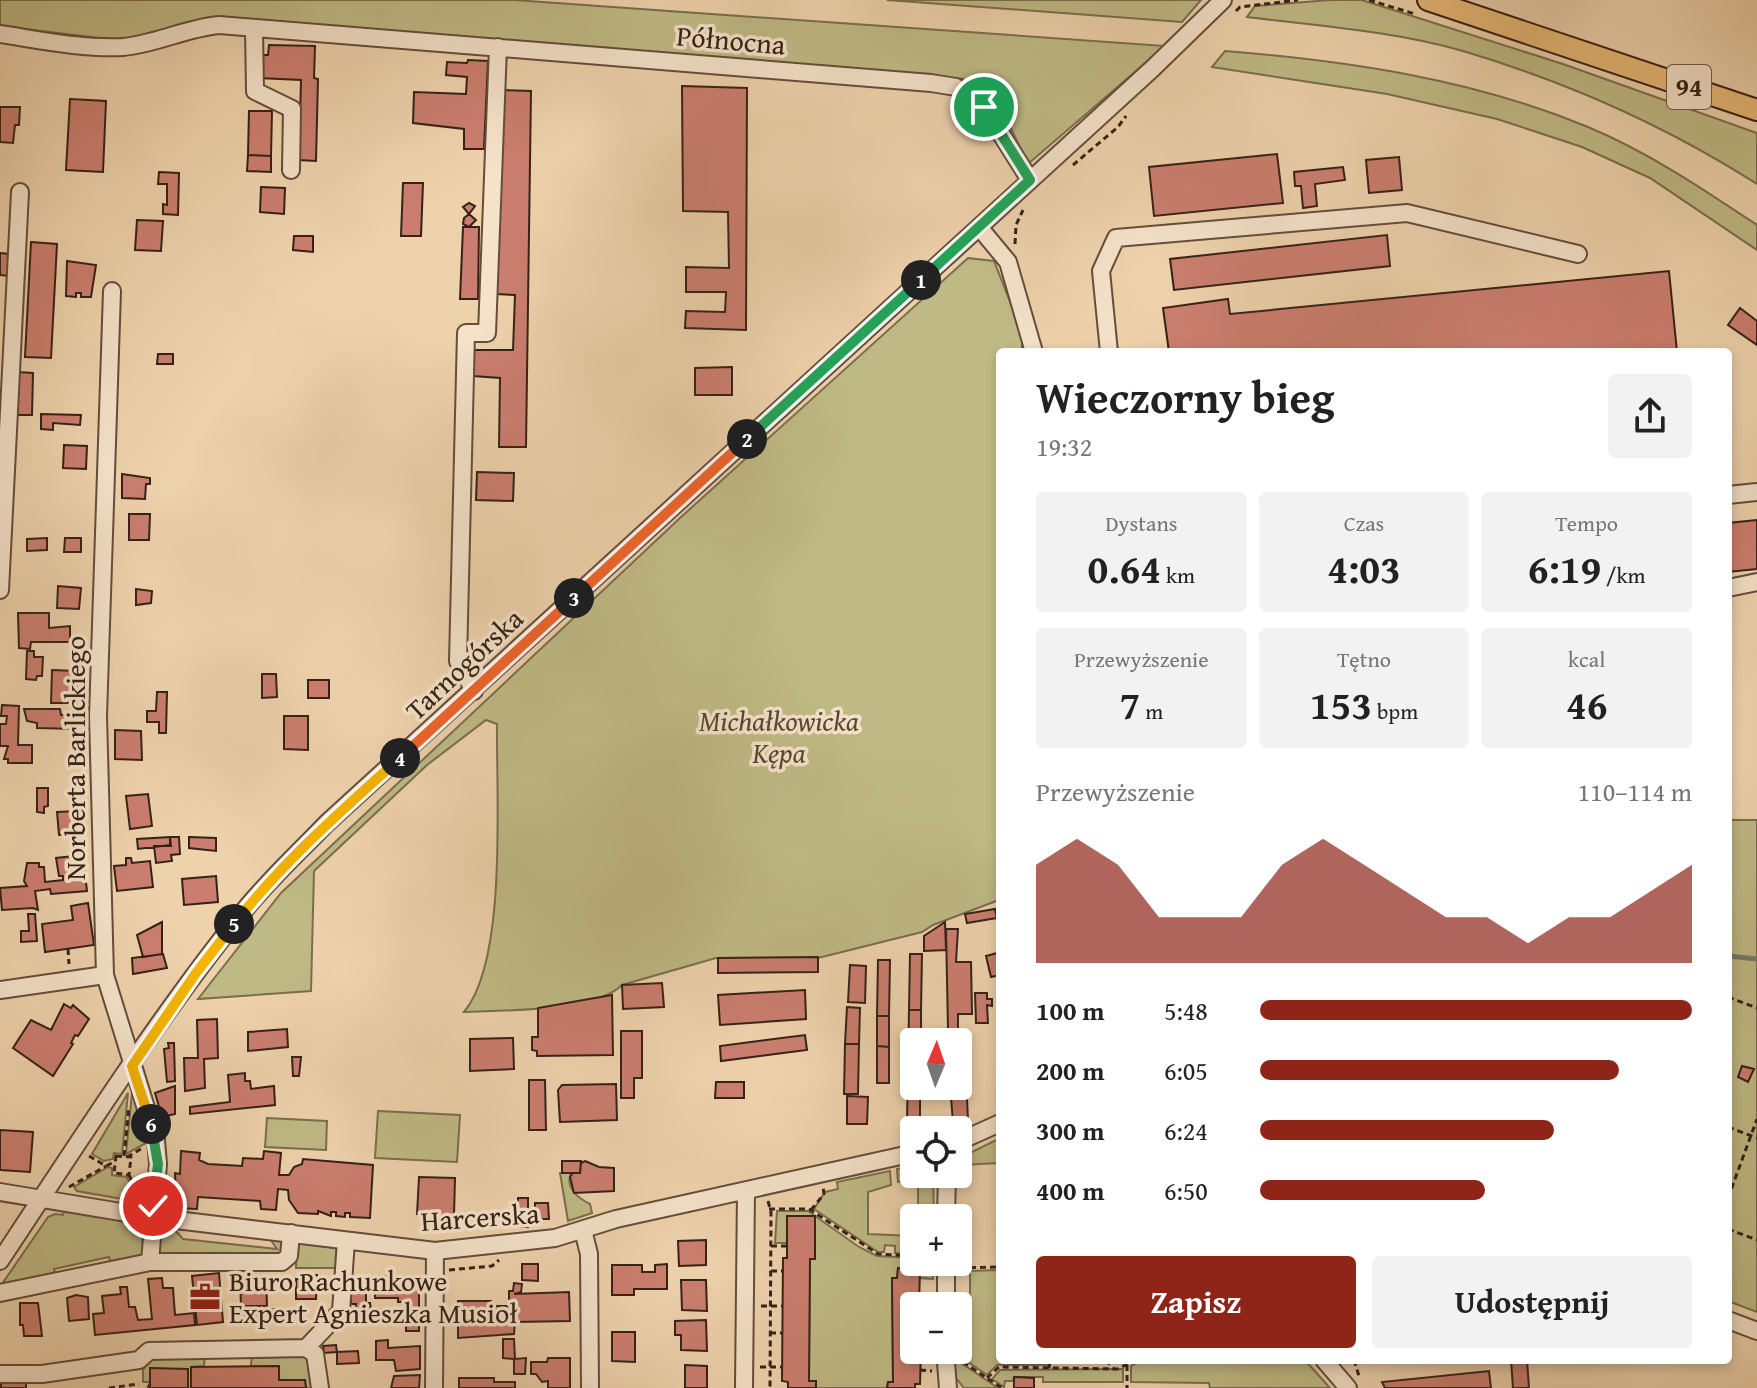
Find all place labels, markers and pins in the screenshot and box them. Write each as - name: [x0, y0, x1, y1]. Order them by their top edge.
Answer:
- pin: [950, 73, 1018, 141]
- pin: 1: [901, 260, 941, 300]
- pin: 2: [727, 419, 767, 459]
- pin: 3: [554, 578, 594, 618]
- pin: 4: [380, 738, 420, 778]
- pin: 5: [214, 904, 254, 944]
- pin: 6: [131, 1104, 171, 1144]
- pin: [119, 1172, 187, 1240]
- place label: Biuro Rachunkowe Expert Agnieszka Musioł: [229, 1260, 517, 1333]
- office icon: Biuro Rachunkowe Expert Agnieszka Musioł: [188, 1280, 222, 1314]

